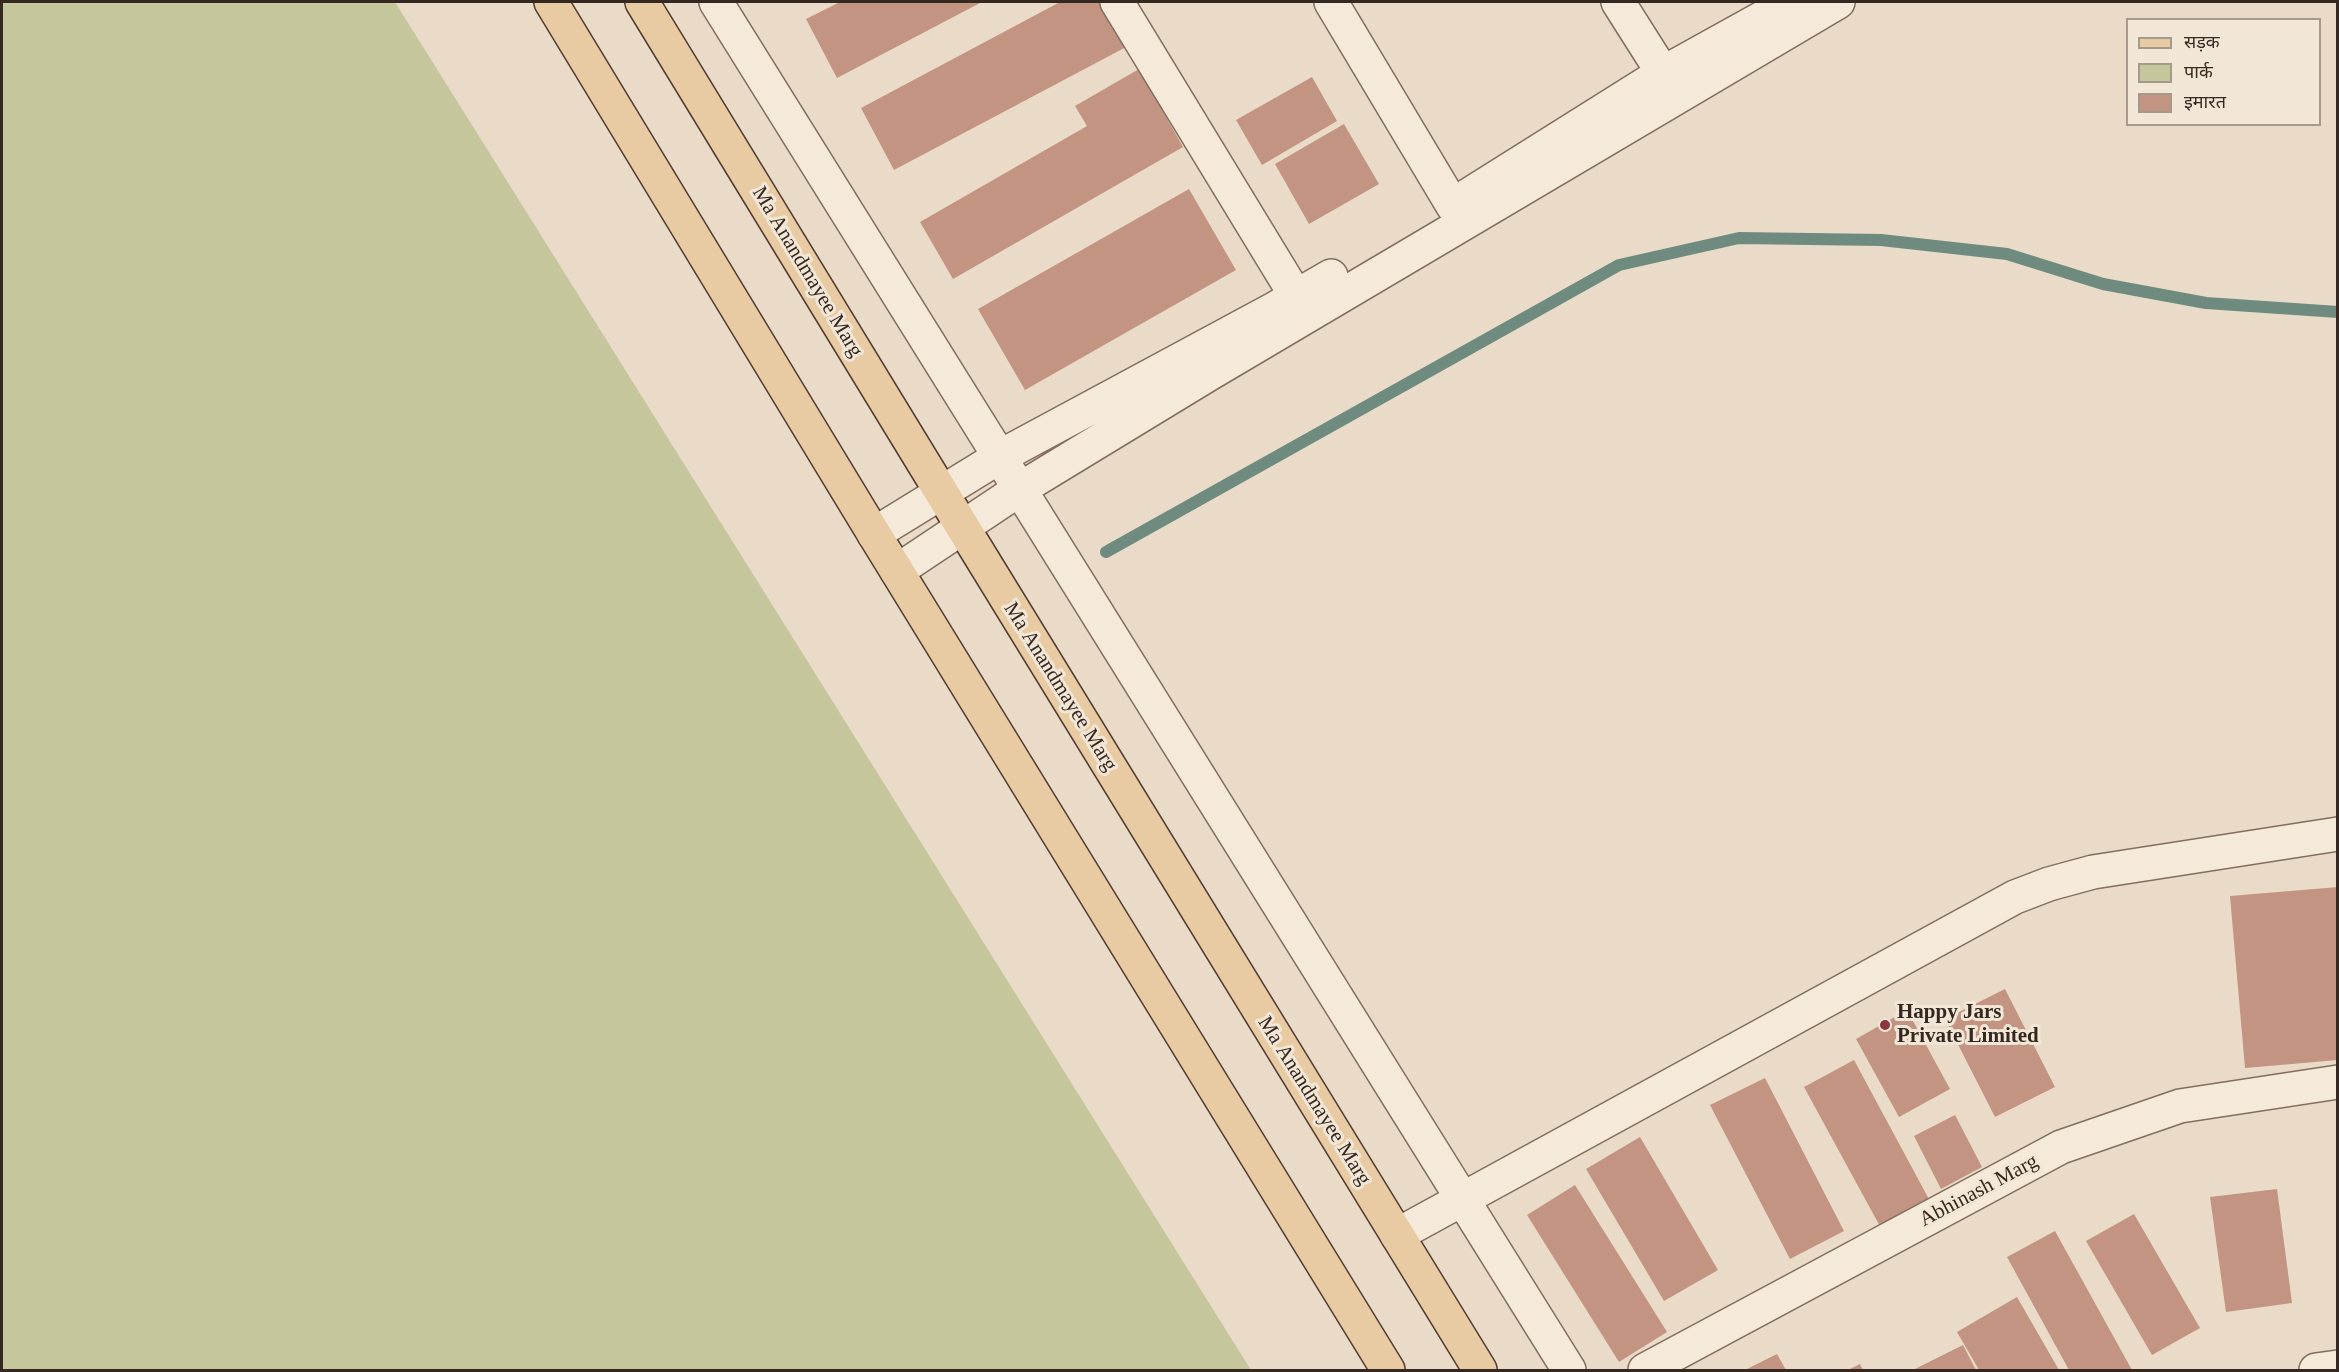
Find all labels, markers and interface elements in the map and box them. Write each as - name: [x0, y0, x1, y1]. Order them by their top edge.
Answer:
- legend: [2126, 18, 2321, 126]
- text: सड़क: [2184, 32, 2220, 55]
- text: पार्क: [2184, 62, 2213, 85]
- text: इमारत: [2184, 92, 2226, 115]
- street label: Ma Anandmayee Marg: [739, 170, 875, 374]
- street label: Ma Anandmayee Marg: [990, 585, 1130, 789]
- street label: Ma Anandmayee Marg: [1244, 999, 1384, 1203]
- place label: Happy Jars Private Limited: [1897, 1000, 2057, 1050]
- marker: Happy Jars Private Limited: [1878, 1018, 1892, 1032]
- street label: Abhinash Marg: [1907, 1145, 2051, 1237]

